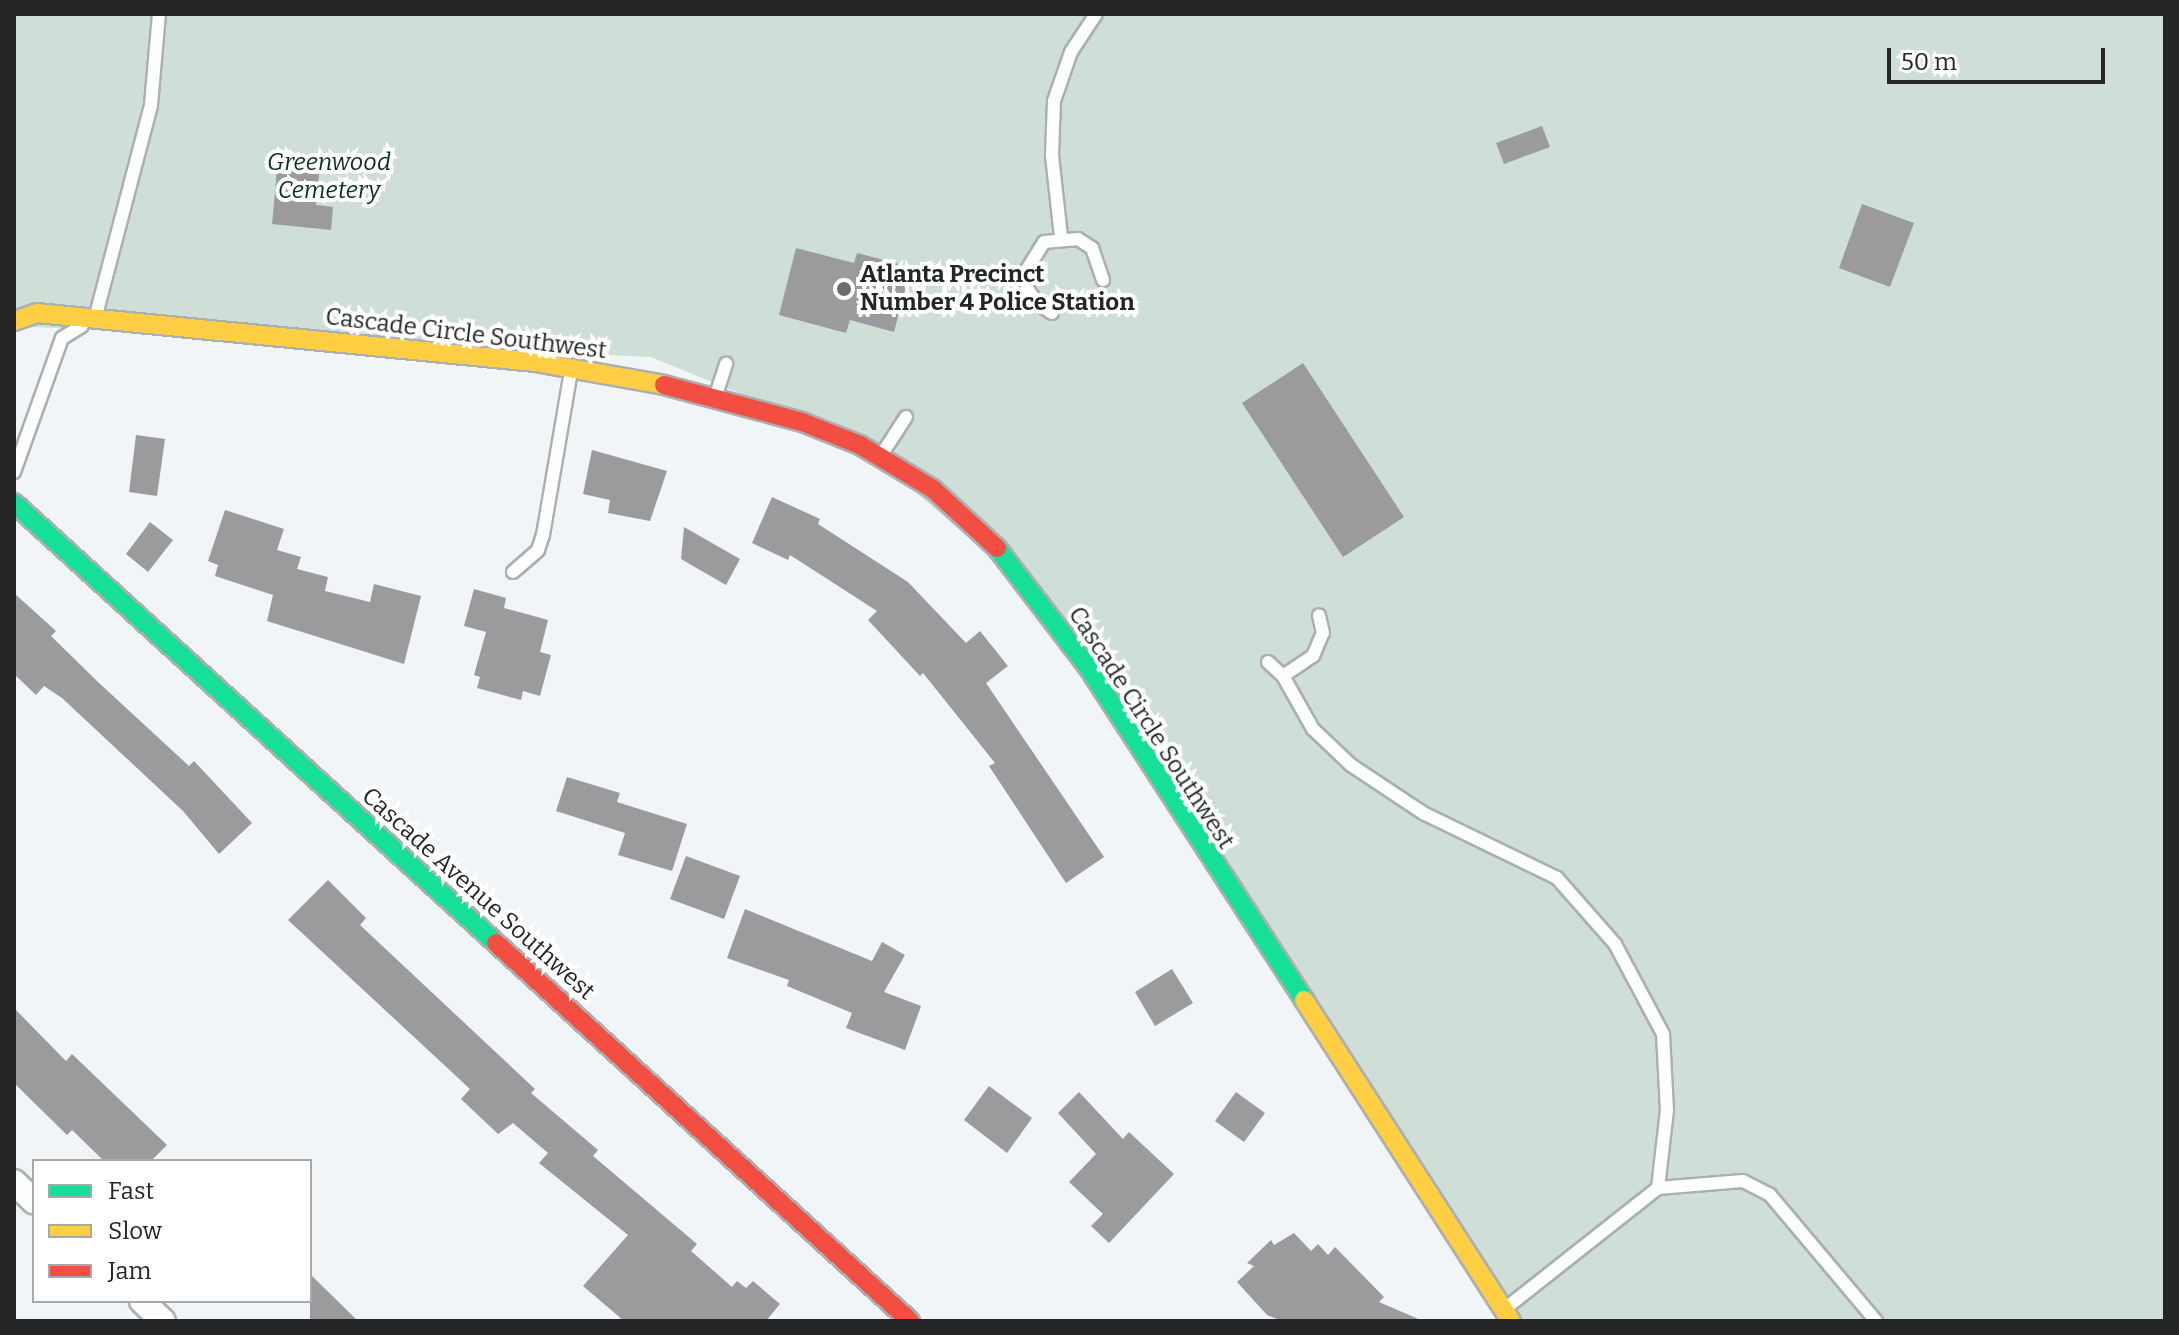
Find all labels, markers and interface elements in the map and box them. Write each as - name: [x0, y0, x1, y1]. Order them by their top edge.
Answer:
- scale bar: [1891, 32, 2109, 82]
- text: 50 m: [1901, 48, 1957, 76]
- park label: Greenwood Cemetery: [267, 149, 391, 205]
- place label: Atlanta Precinct Number 4 Police Station: [860, 261, 1135, 317]
- marker: Atlanta Precinct Number 4 Police Station: [835, 280, 853, 298]
- street label: Cascade Circle Southwest: [324, 302, 608, 366]
- street label: Cascade Circle Southwest: [1062, 601, 1240, 855]
- street label: Cascade Avenue Southwest: [356, 782, 600, 1006]
- legend: [32, 1159, 312, 1303]
- text: Fast: [108, 1177, 154, 1205]
- text: Slow: [108, 1217, 162, 1245]
- text: Jam: [108, 1257, 151, 1285]

